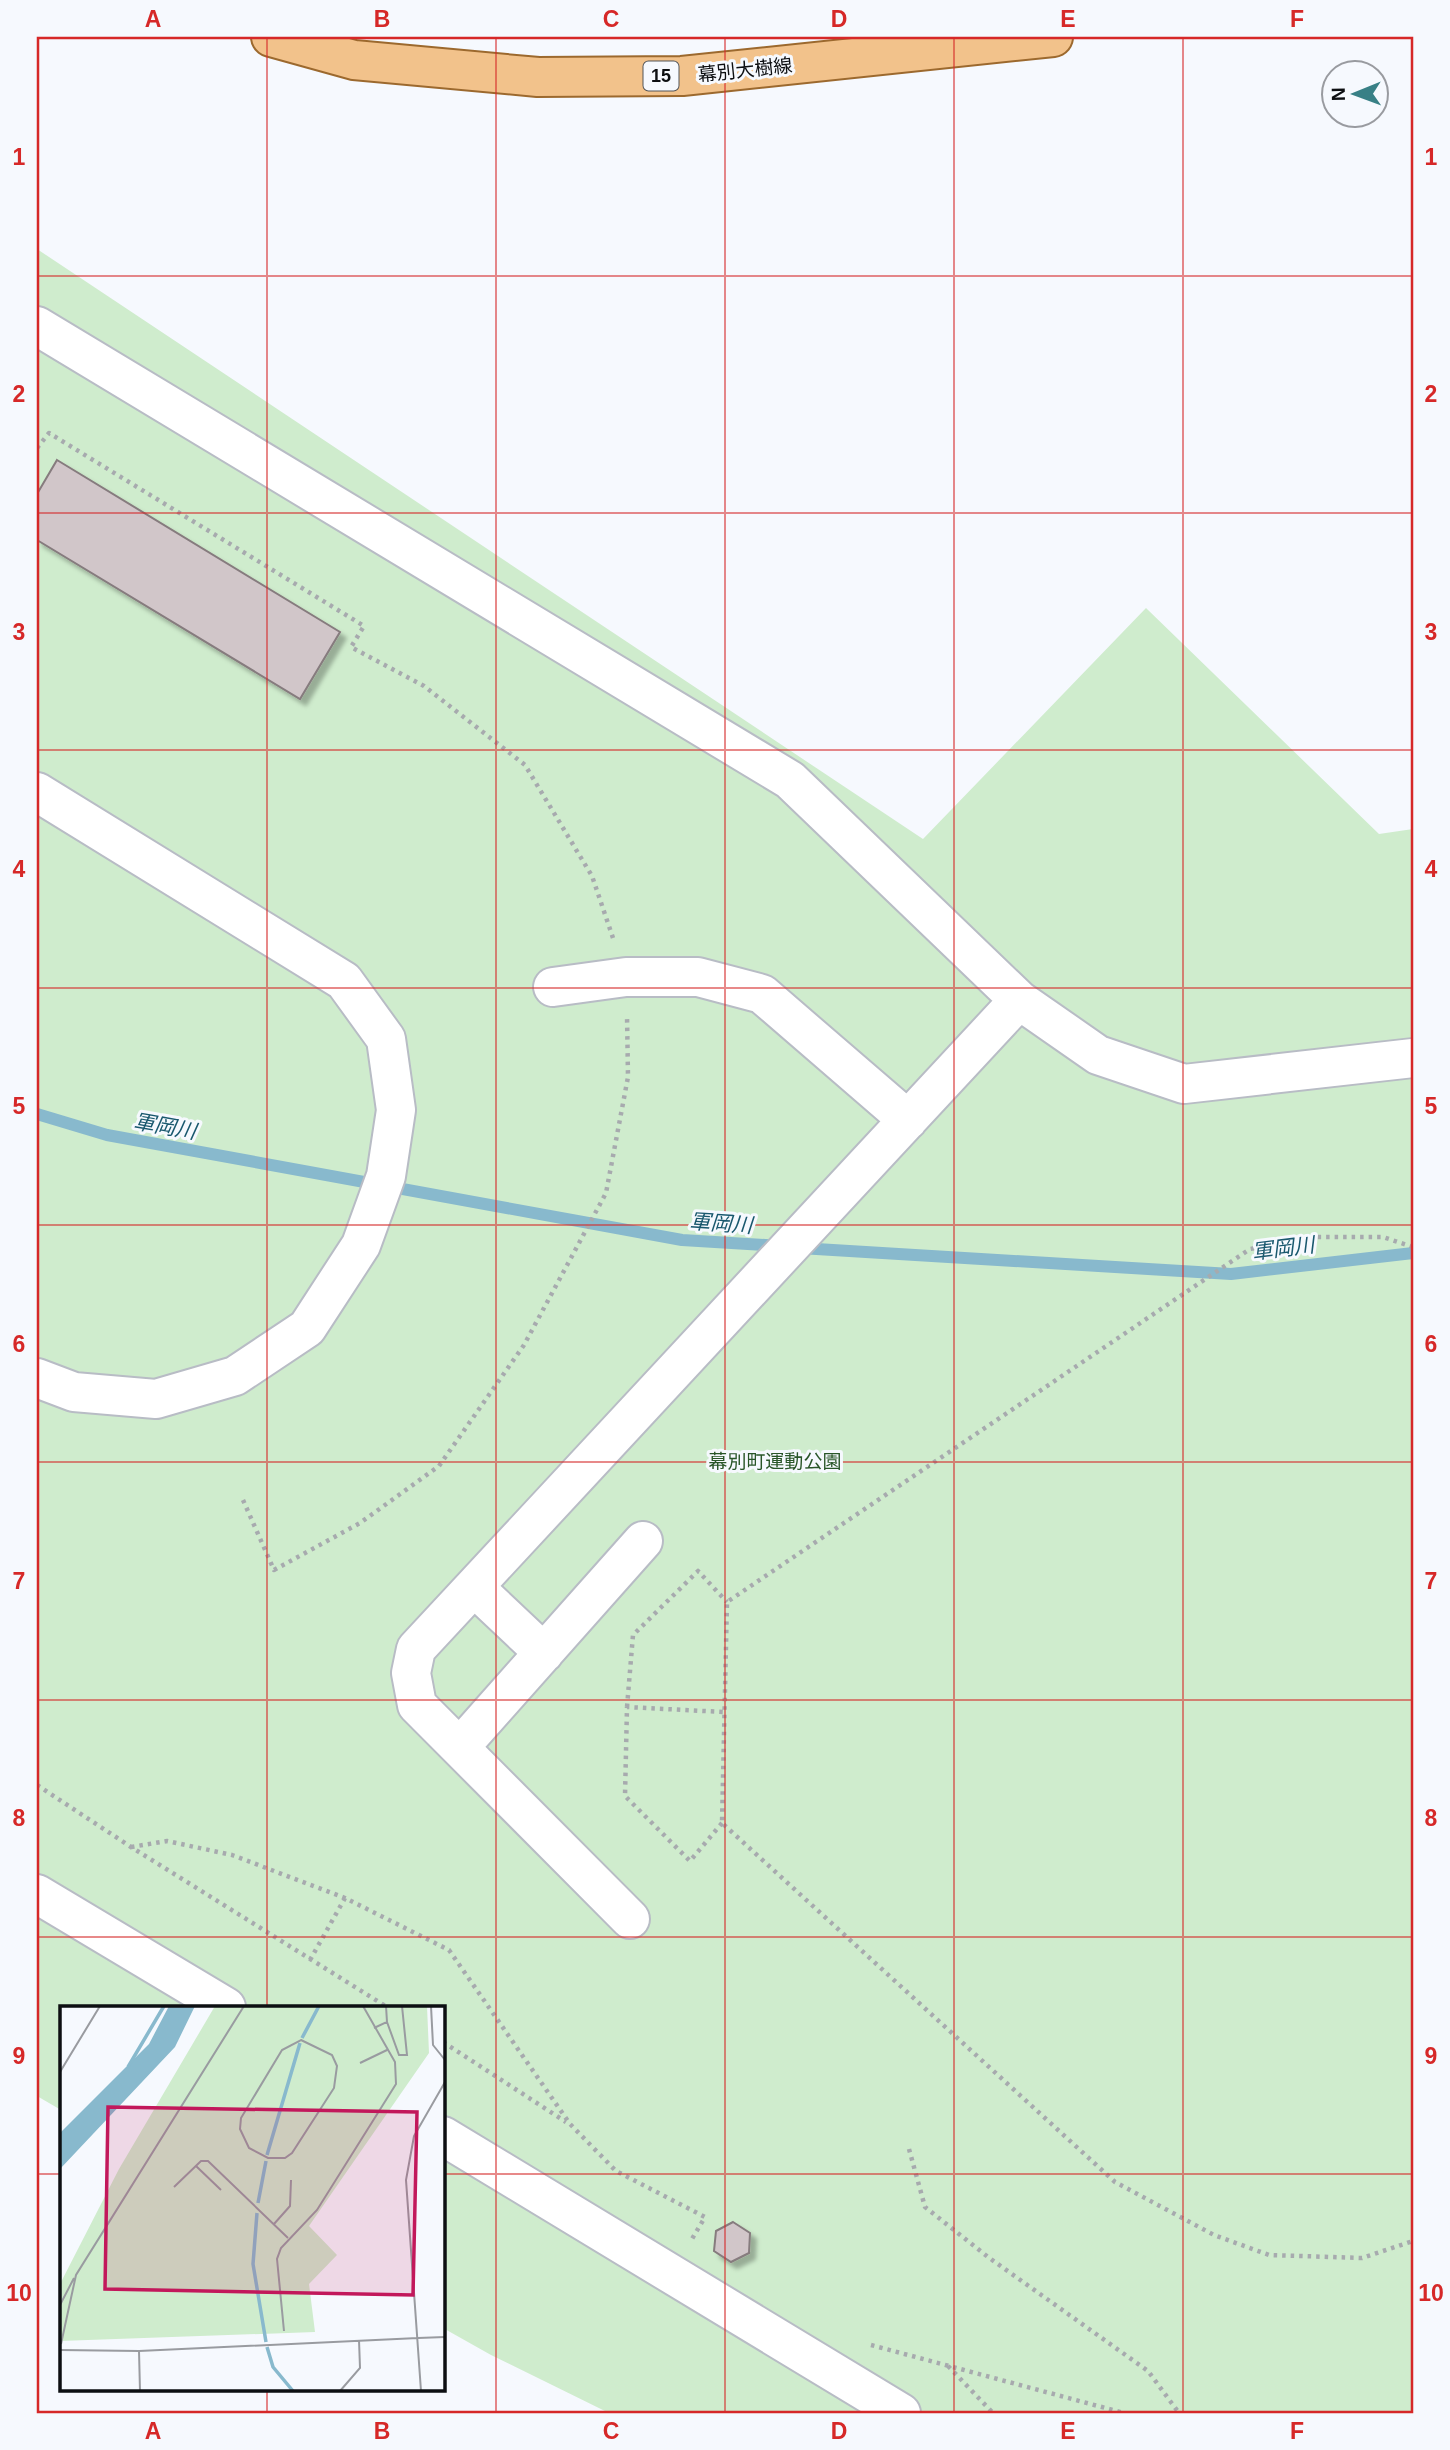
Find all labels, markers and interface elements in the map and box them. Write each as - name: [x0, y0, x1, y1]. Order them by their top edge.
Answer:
- text: A: [145, 6, 161, 32]
- text: B: [374, 6, 390, 32]
- text: C: [603, 6, 619, 32]
- text: D: [831, 6, 847, 32]
- text: E: [1060, 6, 1076, 32]
- text: F: [1290, 6, 1304, 32]
- street label: 幕別大樹線: [697, 55, 793, 85]
- north arrow: [1320, 60, 1390, 130]
- road number: 15: [644, 62, 678, 90]
- text: N: [1328, 87, 1349, 101]
- text: 1: [13, 144, 26, 170]
- text: 1: [1425, 144, 1438, 170]
- text: 2: [13, 381, 25, 407]
- text: 2: [1425, 381, 1437, 407]
- text: 3: [13, 619, 25, 645]
- text: 3: [1425, 619, 1437, 645]
- text: 4: [13, 856, 26, 882]
- text: 4: [1425, 856, 1438, 882]
- text: 5: [13, 1093, 26, 1119]
- text: 5: [1425, 1093, 1438, 1119]
- water label: 軍岡川: [132, 1109, 200, 1143]
- water label: 軍岡川: [689, 1209, 755, 1237]
- water label: 軍岡川: [1250, 1233, 1318, 1263]
- text: 6: [13, 1331, 25, 1357]
- text: 6: [1425, 1331, 1437, 1357]
- park label: 幕別町運動公園: [708, 1451, 842, 1472]
- text: 7: [13, 1568, 25, 1594]
- text: 7: [1425, 1568, 1437, 1594]
- text: 8: [13, 1805, 26, 1831]
- text: 8: [1425, 1805, 1438, 1831]
- inset map: [60, 2006, 444, 2390]
- text: 9: [13, 2043, 25, 2069]
- text: 9: [1425, 2043, 1437, 2069]
- text: 10: [6, 2280, 32, 2306]
- text: 10: [1418, 2280, 1444, 2306]
- text: A: [145, 2418, 161, 2444]
- text: B: [374, 2418, 390, 2444]
- text: C: [603, 2418, 619, 2444]
- text: D: [831, 2418, 847, 2444]
- text: E: [1060, 2418, 1076, 2444]
- text: F: [1290, 2418, 1304, 2444]

